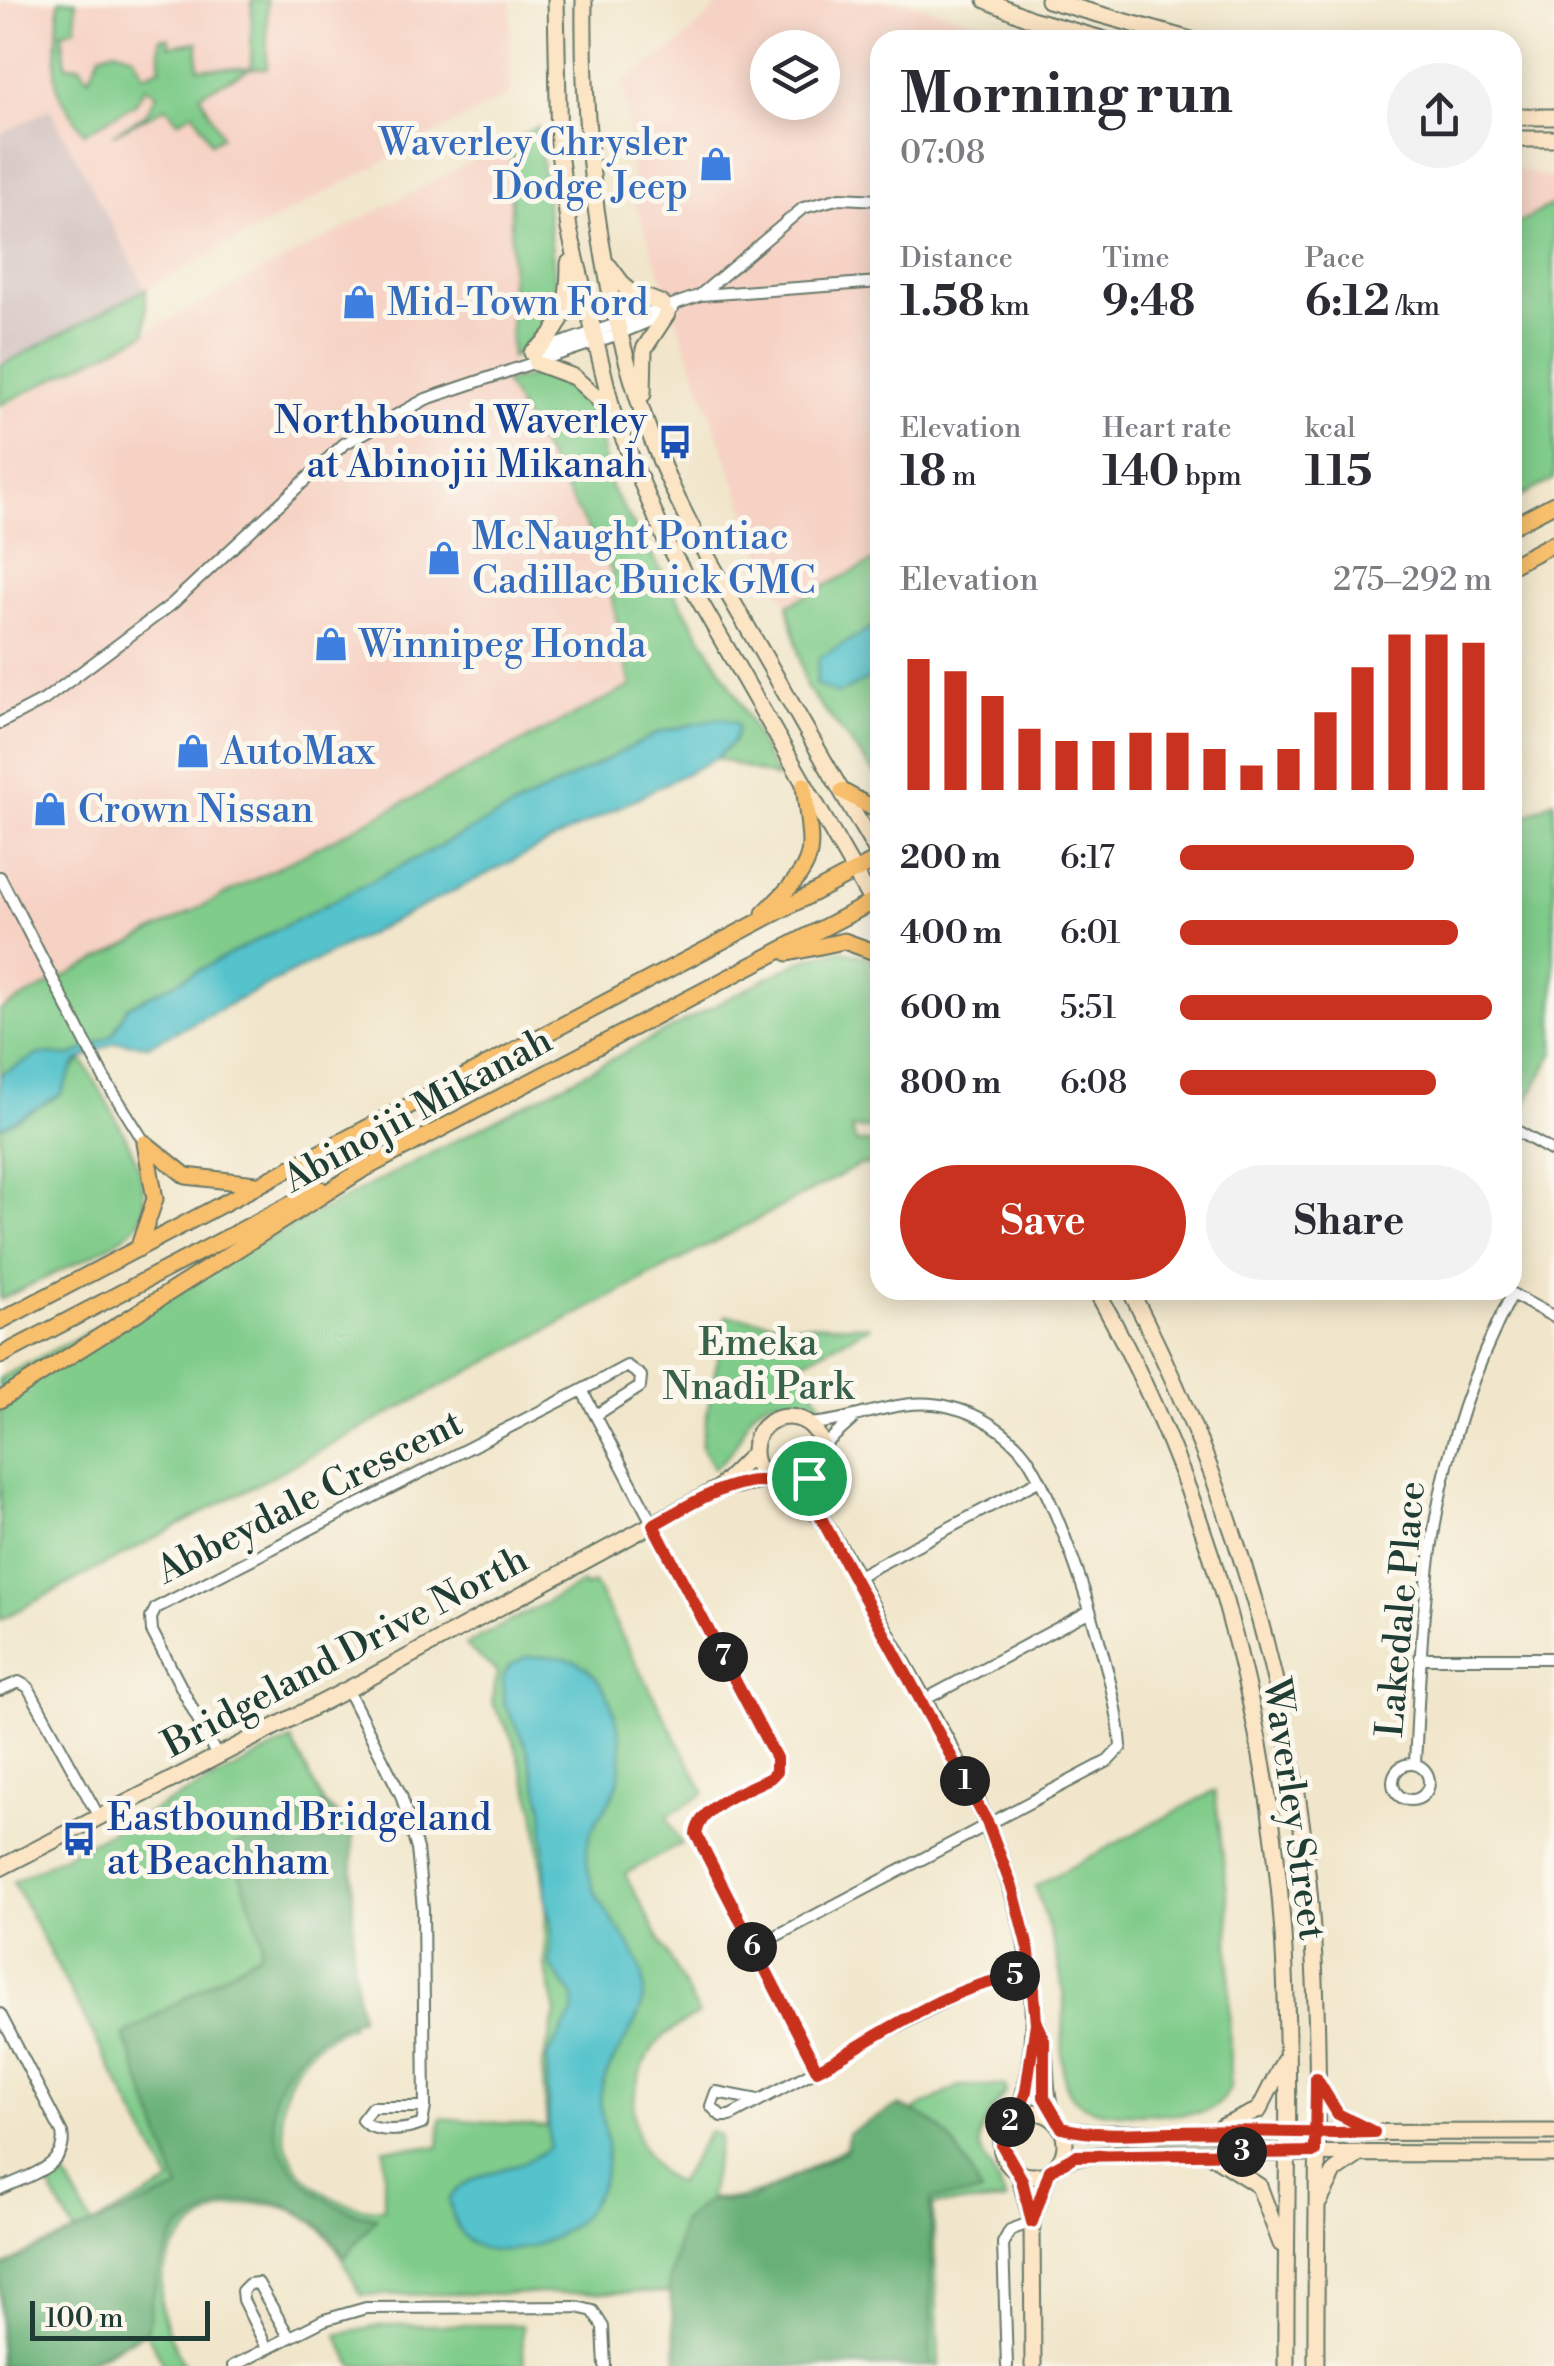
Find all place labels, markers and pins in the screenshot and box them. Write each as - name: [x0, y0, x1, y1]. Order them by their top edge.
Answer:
- place label: Waverley Chrysler Dodge Jeep: [378, 120, 688, 211]
- shop icon: Waverley Chrysler Dodge Jeep: [697, 145, 735, 183]
- place label: Mid-Town Ford: [387, 280, 649, 327]
- shop icon: Mid-Town Ford: [340, 283, 378, 321]
- place label: Northbound Waverley at Abinojii Mikanah: [274, 398, 648, 489]
- bus stop icon: Northbound Waverley at Abinojii Mikanah: [656, 423, 694, 461]
- place label: McNaught Pontiac Cadillac Buick GMC: [472, 514, 816, 605]
- shop icon: McNaught Pontiac Cadillac Buick GMC: [425, 539, 463, 577]
- place label: Winnipeg Honda: [358, 622, 647, 669]
- shop icon: Winnipeg Honda: [312, 625, 350, 663]
- place label: AutoMax: [220, 729, 376, 776]
- shop icon: AutoMax: [174, 732, 212, 770]
- place label: Crown Nissan: [78, 787, 313, 834]
- shop icon: Crown Nissan: [31, 790, 69, 828]
- pin: [767, 1436, 852, 1521]
- pin: 7: [698, 1632, 748, 1682]
- pin: 1: [940, 1756, 990, 1806]
- place label: Eastbound Bridgeland at Beachham: [107, 1795, 492, 1886]
- bus stop icon: Eastbound Bridgeland at Beachham: [60, 1820, 98, 1858]
- pin: 6: [727, 1922, 777, 1972]
- pin: 5: [990, 1951, 1040, 2001]
- pin: 2: [985, 2097, 1035, 2147]
- pin: 3: [1217, 2127, 1267, 2177]

